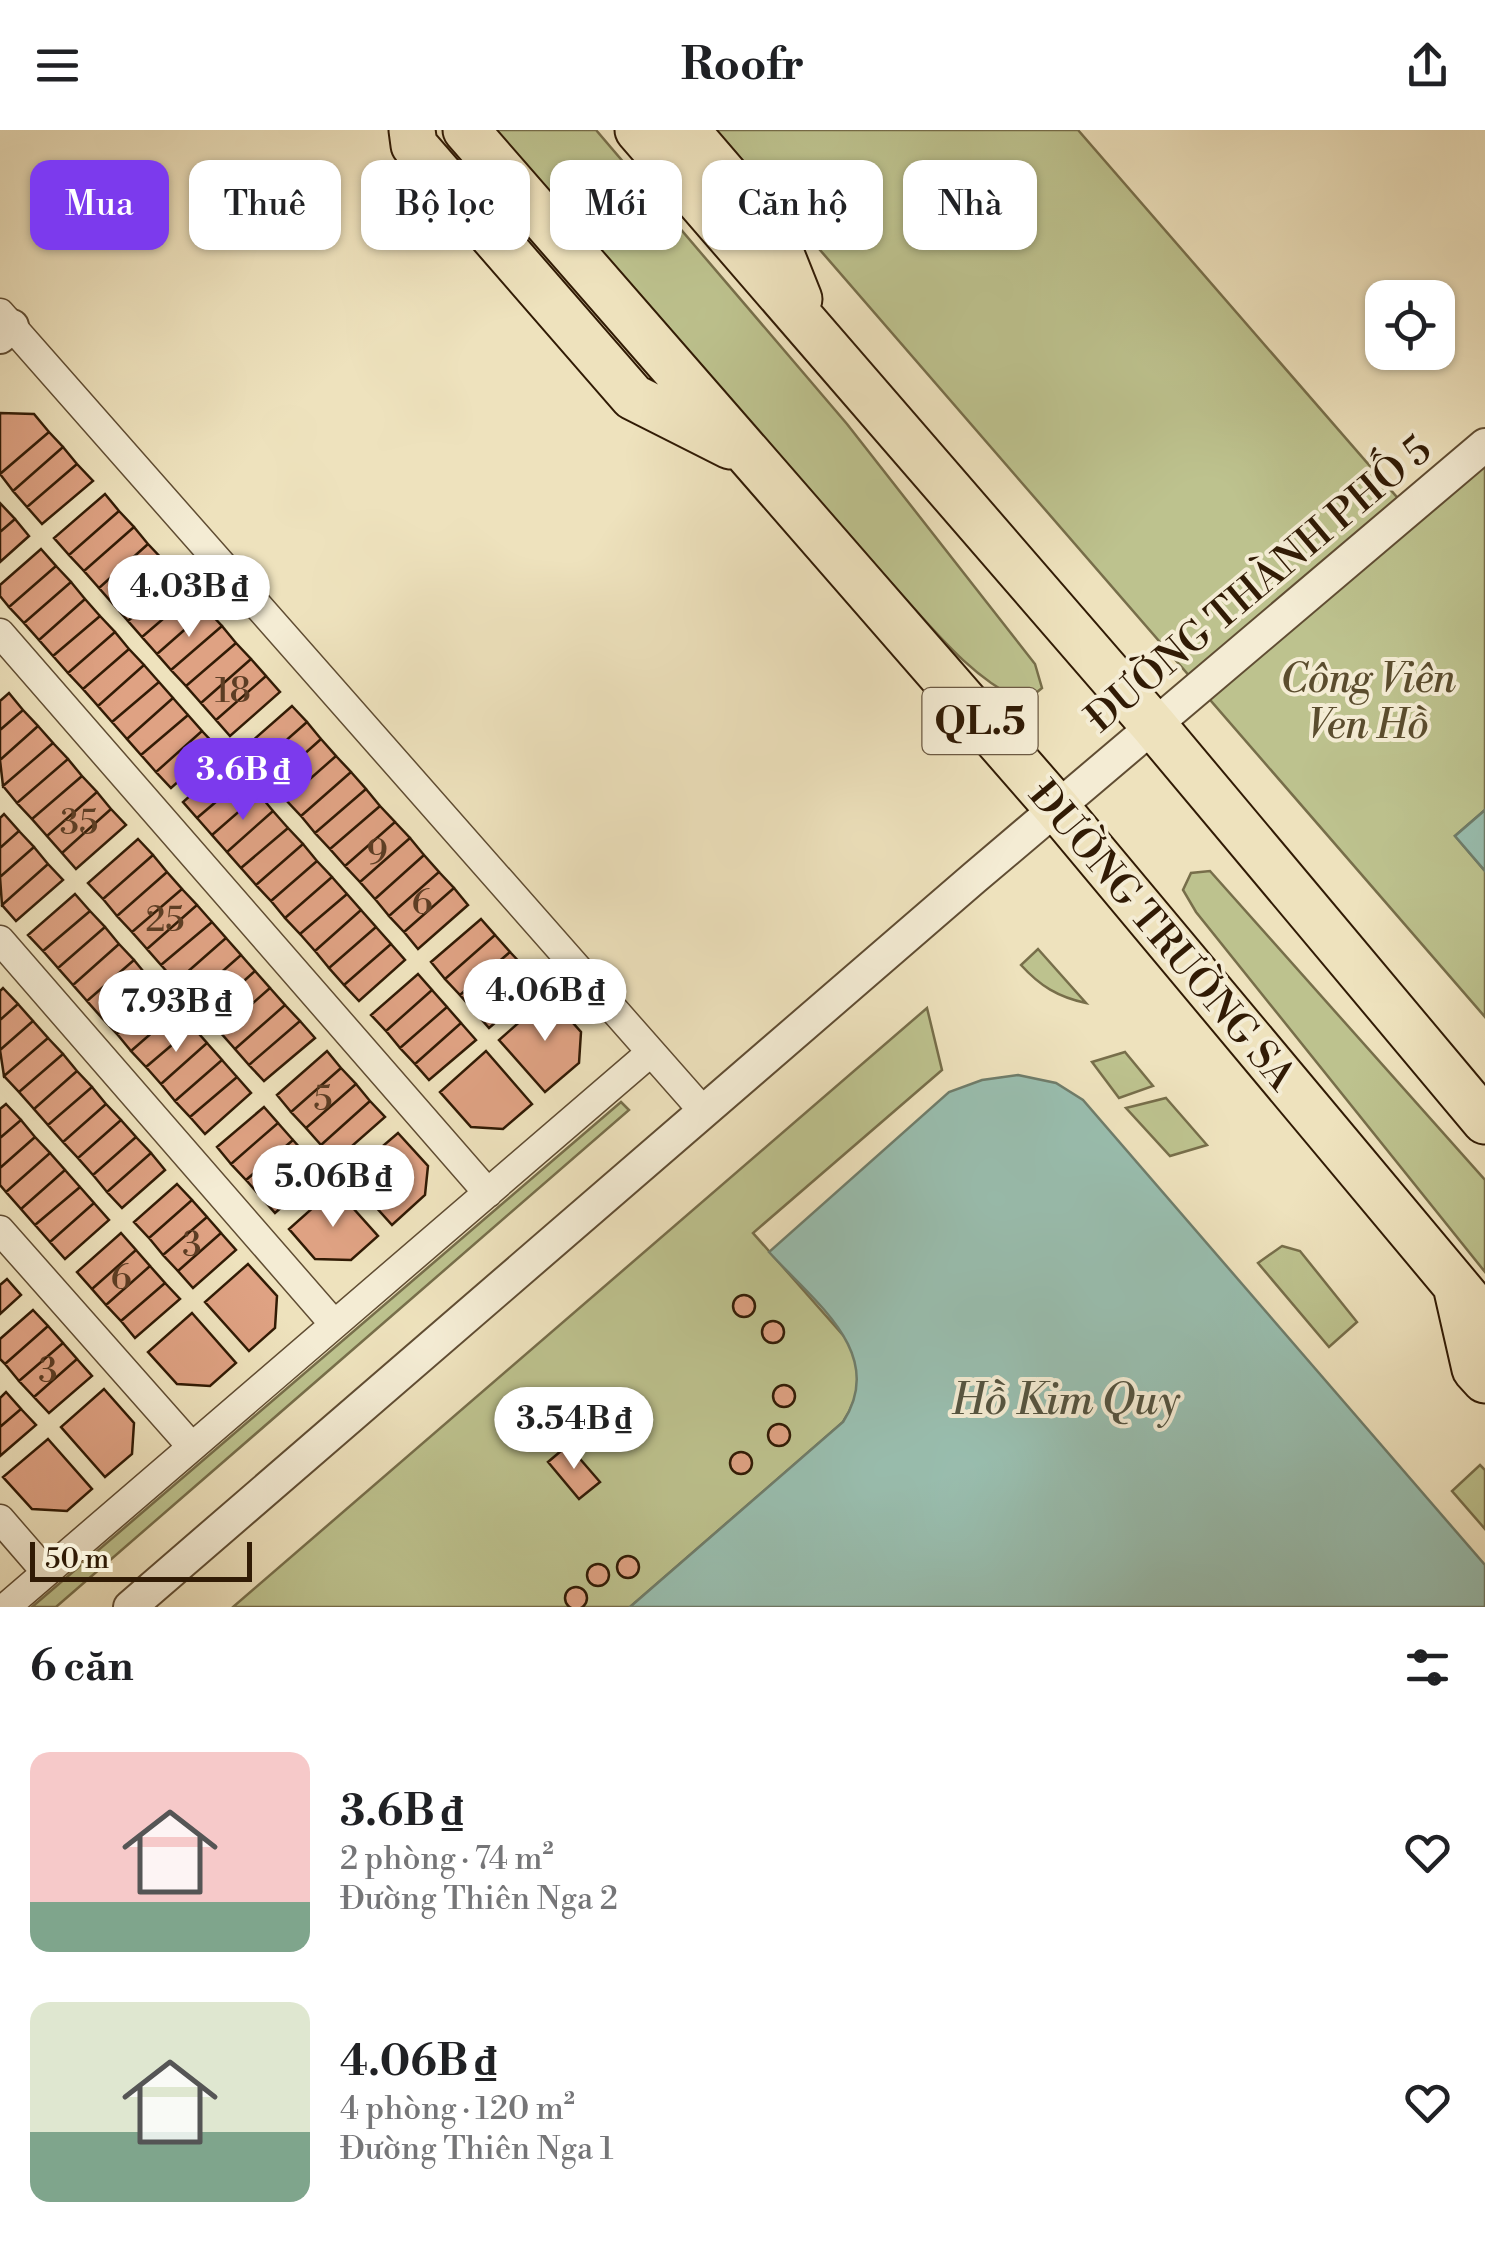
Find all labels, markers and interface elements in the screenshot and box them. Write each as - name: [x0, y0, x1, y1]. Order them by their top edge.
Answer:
- text: Roofr: [681, 37, 804, 94]
- icon: menu: [30, 38, 85, 93]
- icon: share: [1400, 38, 1455, 93]
- chip: Mua: [30, 160, 169, 250]
- chip: Thuê: [189, 160, 341, 250]
- chip: Bộ lọc: [361, 160, 530, 250]
- chip: Mới: [550, 160, 682, 250]
- chip: Căn hộ: [702, 160, 883, 250]
- chip: Nhà: [903, 160, 1037, 250]
- map controls: [1365, 280, 1455, 370]
- button: locate: [1365, 280, 1455, 370]
- street label: ĐƯỜNG THÀNH PHỐ 5: [1071, 419, 1442, 744]
- pin: 4.03B ₫: [97, 555, 281, 640]
- text: 4.03B ₫: [130, 567, 248, 607]
- park label: Công Viên Ven Hồ: [1280, 655, 1456, 751]
- house number: 18: [215, 670, 251, 713]
- road number: QL.5: [922, 688, 1038, 754]
- pin: 3.6B ₫: [162, 738, 324, 823]
- text: 3.6B ₫: [196, 750, 290, 790]
- street label: ĐƯỜNG TRƯỜNG SA: [1017, 769, 1309, 1102]
- house number: 35: [60, 802, 98, 845]
- house number: 9: [366, 832, 388, 875]
- house number: 6: [411, 882, 433, 925]
- house number: 25: [145, 899, 185, 942]
- pin: 4.06B ₫: [453, 959, 637, 1044]
- pin: 7.93B ₫: [84, 970, 268, 1055]
- text: 4.06B ₫: [485, 971, 605, 1011]
- text: 7.93B ₫: [120, 982, 232, 1022]
- house number: 5: [313, 1078, 333, 1121]
- pin: 5.06B ₫: [241, 1145, 425, 1230]
- text: 5.06B ₫: [274, 1157, 392, 1197]
- house number: 3: [182, 1224, 202, 1267]
- house number: 6: [110, 1257, 132, 1300]
- house number: 3: [38, 1350, 58, 1393]
- water label: Hồ Kim Quy: [951, 1375, 1181, 1428]
- pin: 3.54B ₫: [482, 1387, 666, 1472]
- text: 3.54B ₫: [516, 1399, 632, 1439]
- scale bar: [30, 1537, 252, 1582]
- text: 50 m: [45, 1542, 109, 1577]
- icon: filters: [1400, 1640, 1455, 1695]
- text: 6 căn: [30, 1641, 134, 1694]
- text: 3.6B ₫: [340, 1786, 463, 1839]
- icon: home: [110, 1792, 230, 1912]
- icon: heart: [1400, 1825, 1455, 1880]
- text: 2 phòng · 74 m²: [340, 1839, 554, 1879]
- text: Đường Thiên Nga 2: [340, 1879, 618, 1919]
- text: 4.06B ₫: [340, 2036, 496, 2089]
- icon: home: [110, 2042, 230, 2162]
- icon: heart: [1400, 2075, 1455, 2130]
- text: 4 phòng · 120 m²: [340, 2089, 575, 2129]
- text: Đường Thiên Nga 1: [340, 2129, 614, 2169]

